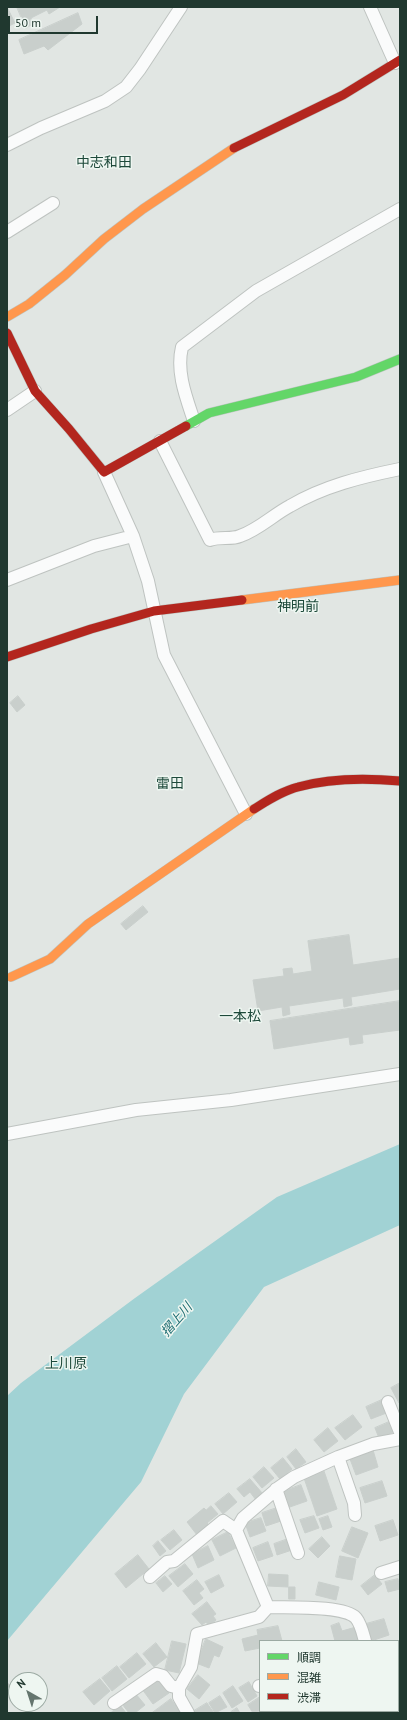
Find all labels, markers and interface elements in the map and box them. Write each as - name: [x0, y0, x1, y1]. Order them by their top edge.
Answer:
- scale bar: [10, 8, 100, 34]
- text: 50 m: [15, 15, 41, 30]
- district label: 中志和田: [76, 155, 132, 171]
- district label: 神明前: [277, 599, 319, 615]
- district label: 雷田: [156, 776, 184, 792]
- district label: 一本松: [219, 1009, 261, 1025]
- water label: 摺上川: [158, 1300, 196, 1340]
- district label: 上川原: [45, 1356, 87, 1372]
- legend: [259, 1640, 399, 1712]
- text: 順調: [297, 1650, 321, 1665]
- text: 混雑: [297, 1670, 321, 1685]
- north arrow: [8, 1672, 48, 1712]
- text: N: [14, 1676, 28, 1691]
- text: 渋滞: [297, 1690, 321, 1705]

